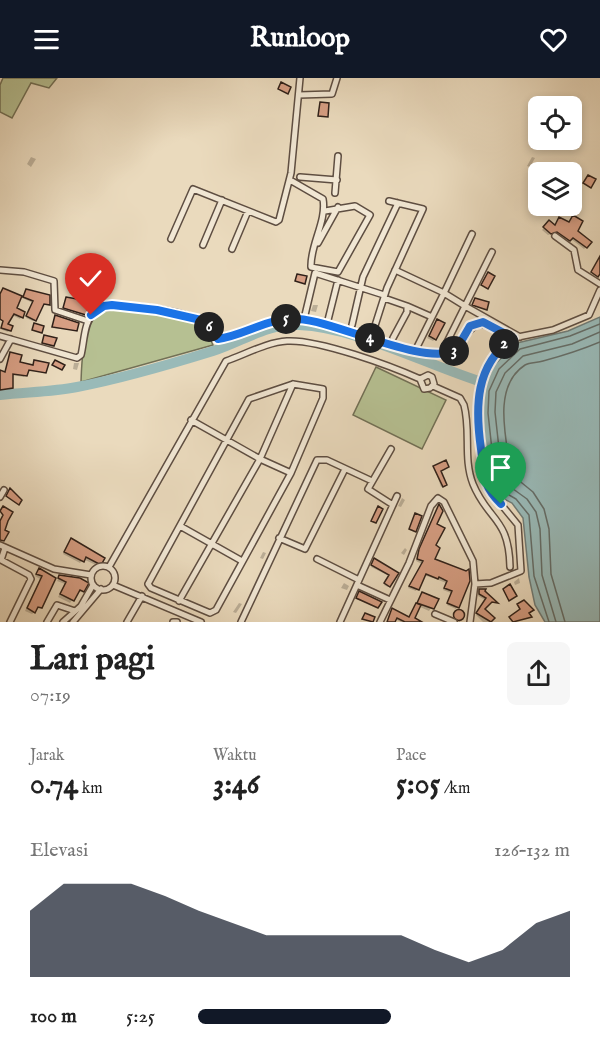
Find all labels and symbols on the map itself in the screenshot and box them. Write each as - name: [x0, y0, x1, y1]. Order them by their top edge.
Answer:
- pin: [65, 253, 116, 315]
- pin: 5: [271, 304, 301, 334]
- pin: 6: [194, 312, 224, 342]
- pin: 4: [355, 323, 385, 353]
- pin: 2: [489, 329, 519, 359]
- pin: 3: [439, 336, 469, 366]
- pin: [475, 442, 526, 504]

